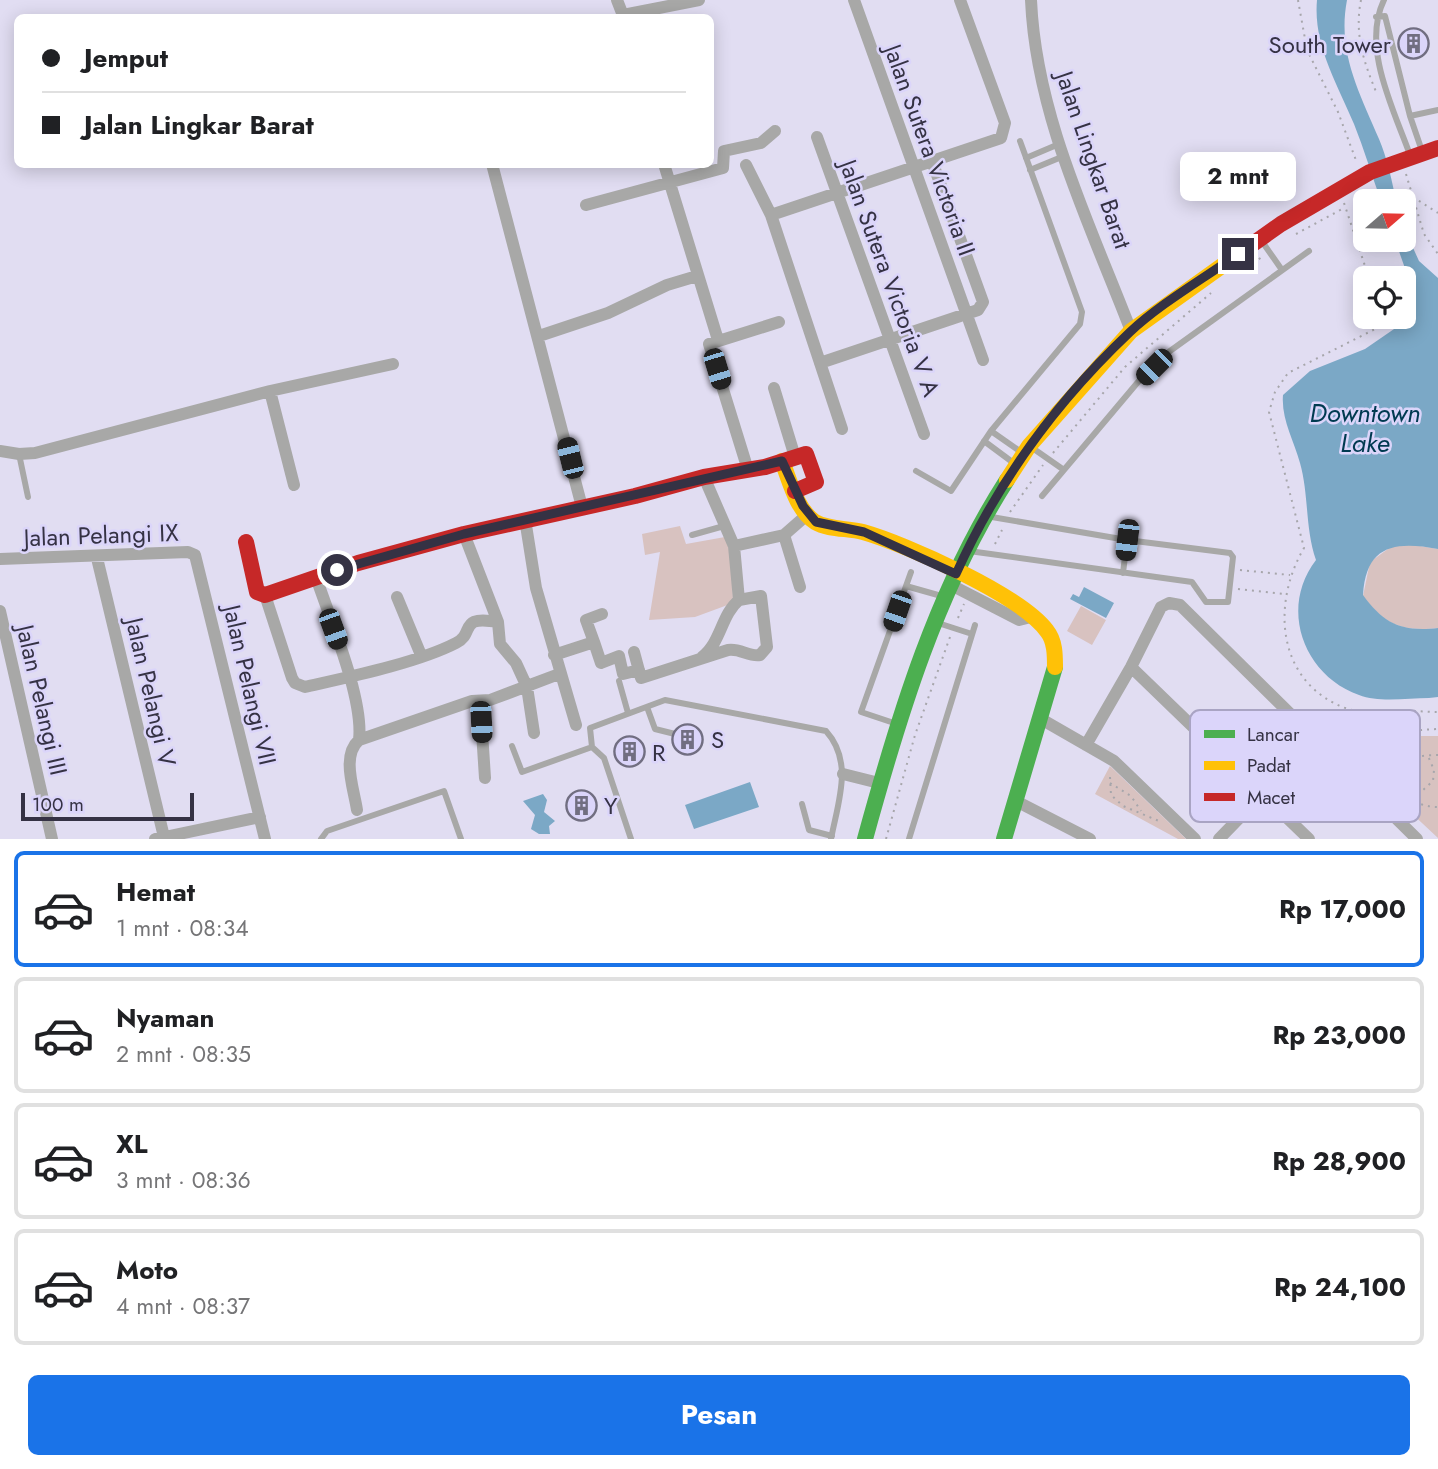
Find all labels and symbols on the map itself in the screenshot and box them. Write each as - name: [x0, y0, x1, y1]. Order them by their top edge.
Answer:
- place label: South Tower: [1269, 27, 1392, 62]
- building icon: South Tower: [1397, 27, 1431, 61]
- street label: Jalan Sutera Victoria II: [874, 37, 984, 260]
- street label: Jalan Lingkar Barat: [1046, 64, 1141, 254]
- street label: Jalan Sutera Victoria V A: [830, 152, 949, 401]
- callout: 2 mnt: [1180, 152, 1296, 202]
- north arrow: [1353, 189, 1416, 252]
- route end: [1222, 238, 1254, 270]
- car: [1132, 345, 1177, 389]
- car: [701, 346, 734, 392]
- water label: Downtown Lake: [1310, 394, 1420, 462]
- car: [555, 435, 586, 481]
- street label: Jalan Pelangi IX: [20, 515, 180, 555]
- car: [1115, 518, 1140, 562]
- route start: [321, 554, 353, 586]
- car: [881, 588, 914, 634]
- street label: Jalan Pelangi VII: [214, 599, 285, 769]
- car: [316, 606, 351, 652]
- street label: Jalan Pelangi V: [116, 611, 185, 770]
- street label: Jalan Pelangi III: [7, 618, 76, 779]
- car: [470, 700, 493, 744]
- legend: [1190, 710, 1420, 822]
- text: Lancar: [1247, 721, 1300, 748]
- building icon: S: [671, 722, 705, 756]
- place label: S: [711, 722, 724, 757]
- building icon: R: [612, 735, 646, 769]
- place label: R: [652, 735, 666, 770]
- text: Padat: [1247, 752, 1291, 779]
- text: Macet: [1247, 784, 1295, 811]
- building icon: Y: [564, 788, 598, 822]
- place label: Y: [604, 788, 618, 823]
- scale bar: [21, 790, 194, 822]

